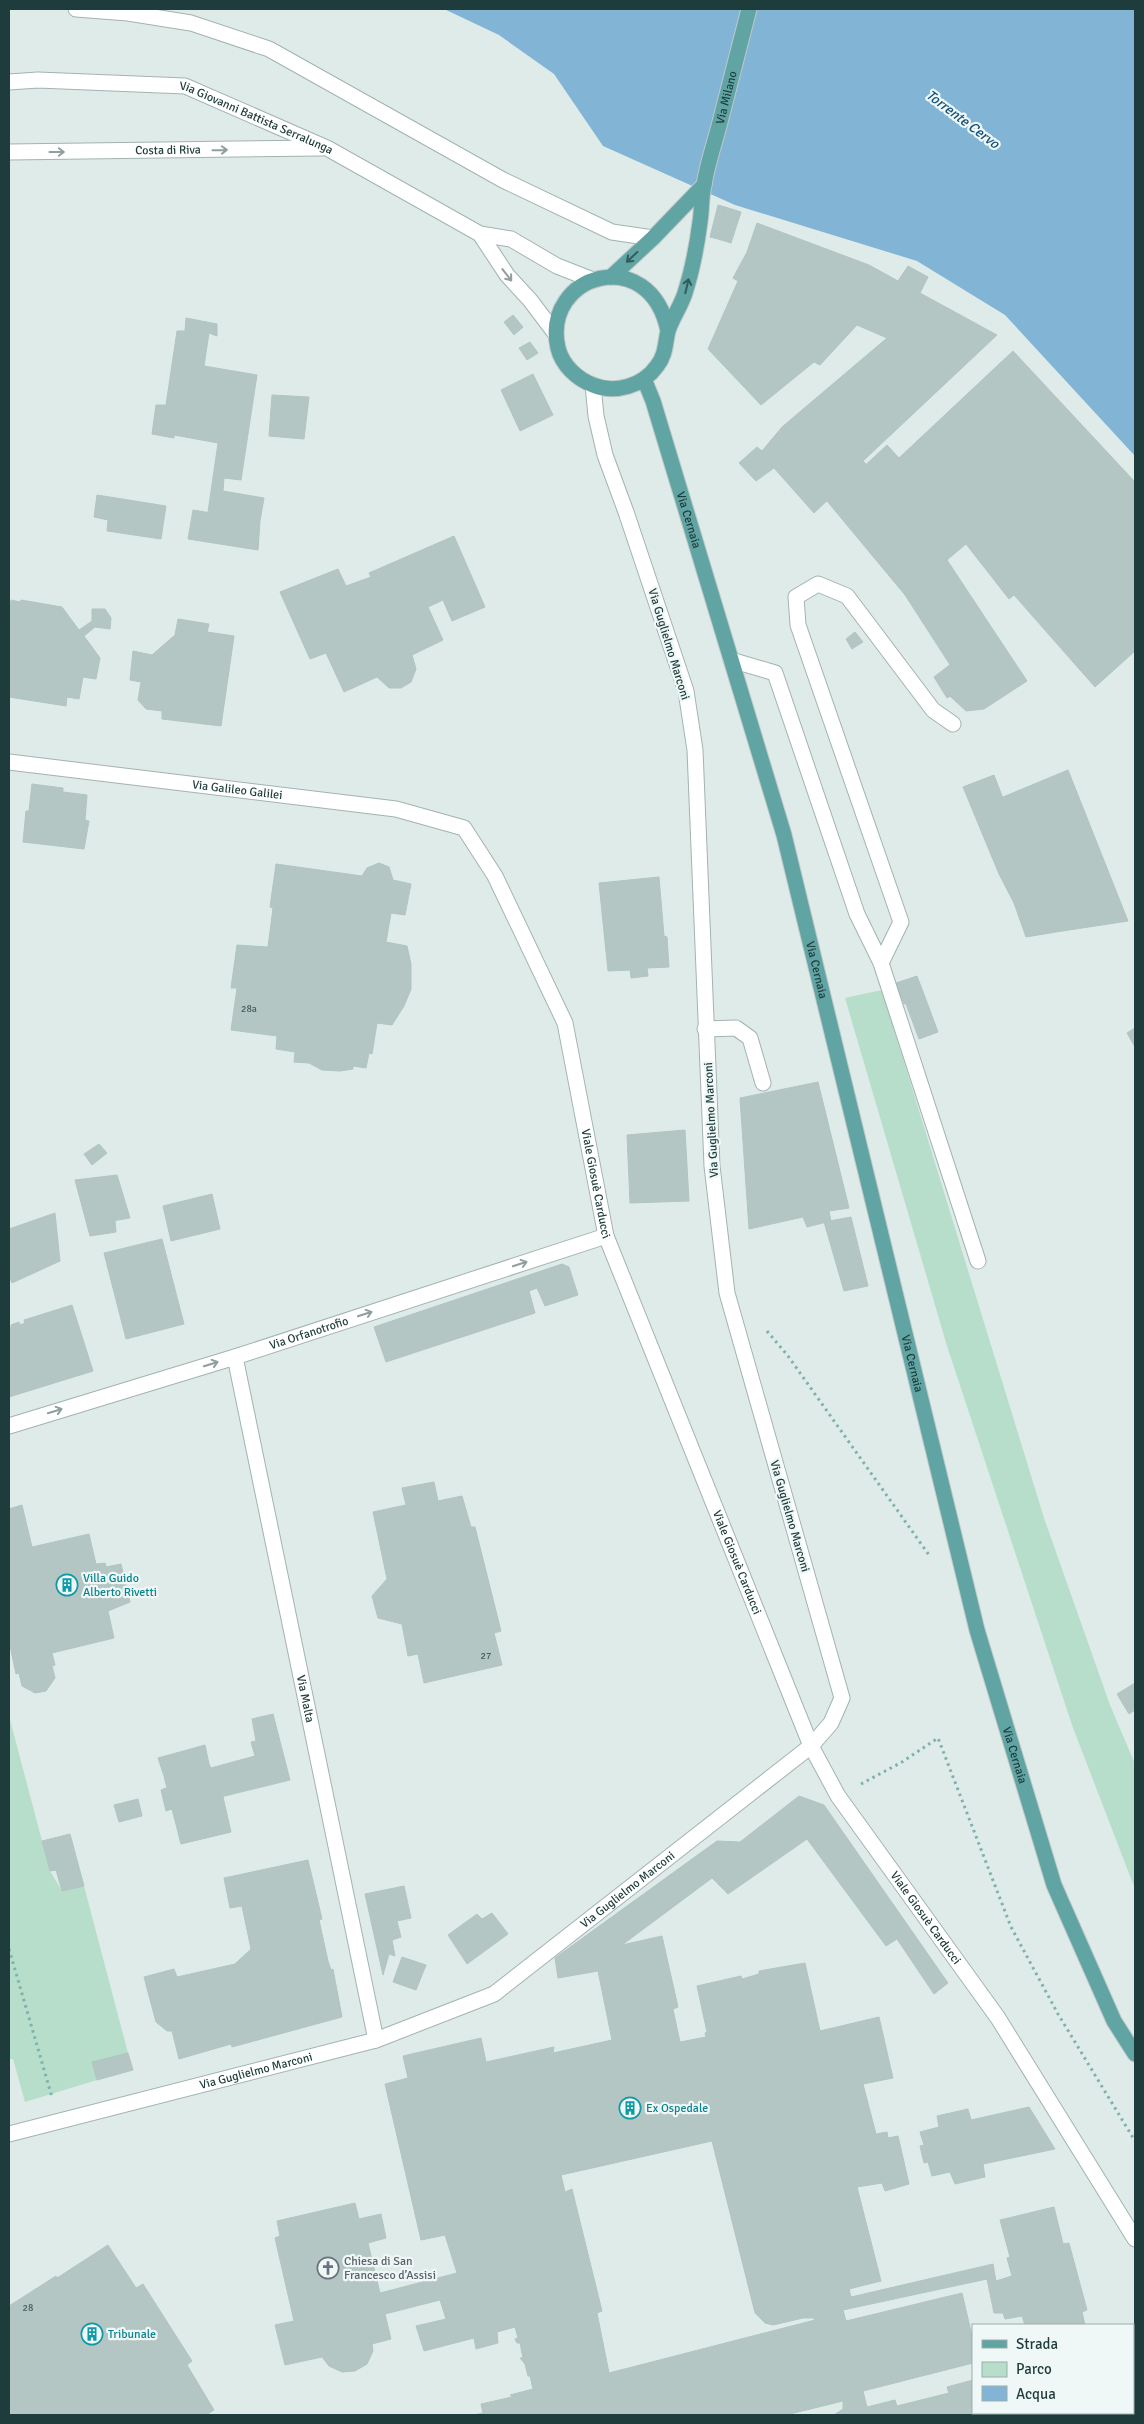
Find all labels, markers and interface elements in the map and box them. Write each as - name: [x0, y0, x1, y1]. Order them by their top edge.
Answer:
- street label: Via Milano: [713, 70, 741, 126]
- street label: Via Giovanni Battista Serralunga: [179, 79, 336, 158]
- water label: Torrente Cervo: [923, 86, 1003, 153]
- street label: Costa di Riva: [135, 143, 201, 158]
- one-way arrow: [212, 146, 228, 155]
- one-way arrow: [49, 147, 65, 157]
- one-way arrow: [625, 251, 638, 263]
- one-way arrow: [502, 268, 513, 281]
- one-way arrow: [683, 278, 692, 294]
- street label: Via Cernaia: [673, 490, 704, 550]
- street label: Via Guglielmo Marconi: [644, 587, 693, 702]
- street label: Via Galileo Galilei: [191, 777, 283, 803]
- street label: Via Cernaia: [802, 940, 830, 1000]
- house number: 28a: [241, 1003, 257, 1015]
- street label: Via Guglielmo Marconi: [701, 1062, 722, 1178]
- street label: Viale Giosuè Carducci: [578, 1128, 613, 1241]
- one-way arrow: [512, 1258, 528, 1268]
- one-way arrow: [357, 1309, 373, 1318]
- street label: Via Orfanotrofio: [268, 1314, 350, 1353]
- street label: Via Cernaia: [898, 1333, 926, 1394]
- one-way arrow: [202, 1359, 218, 1368]
- one-way arrow: [47, 1406, 63, 1416]
- street label: Via Guglielmo Marconi: [766, 1458, 813, 1574]
- street label: Viale Giosuè Carducci: [709, 1508, 764, 1617]
- place label: Villa Guido Alberto Rivetti: [83, 1571, 157, 1600]
- building icon: Villa Guido Alberto Rivetti: [55, 1573, 79, 1597]
- house number: 27: [481, 1650, 491, 1662]
- street label: Via Malta: [293, 1674, 317, 1724]
- street label: Via Cernaia: [999, 1725, 1030, 1786]
- street label: Via Guglielmo Marconi: [578, 1848, 678, 1932]
- street label: Viale Giosuè Carducci: [887, 1869, 964, 1968]
- street label: Via Guglielmo Marconi: [198, 2050, 314, 2093]
- building icon: Ex Ospedale: [618, 2096, 642, 2120]
- place label: Ex Ospedale: [646, 2101, 708, 2116]
- place label: Chiesa di San Francesco d’Assisi: [344, 2254, 436, 2283]
- church icon: Chiesa di San Francesco d’Assisi: [316, 2256, 340, 2280]
- house number: 28: [23, 2302, 33, 2314]
- building icon: Tribunale: [80, 2322, 104, 2346]
- legend: [972, 2324, 1134, 2414]
- place label: Tribunale: [108, 2327, 156, 2342]
- text: Strada: [1016, 2335, 1058, 2353]
- text: Parco: [1016, 2360, 1052, 2378]
- text: Acqua: [1016, 2385, 1056, 2403]

